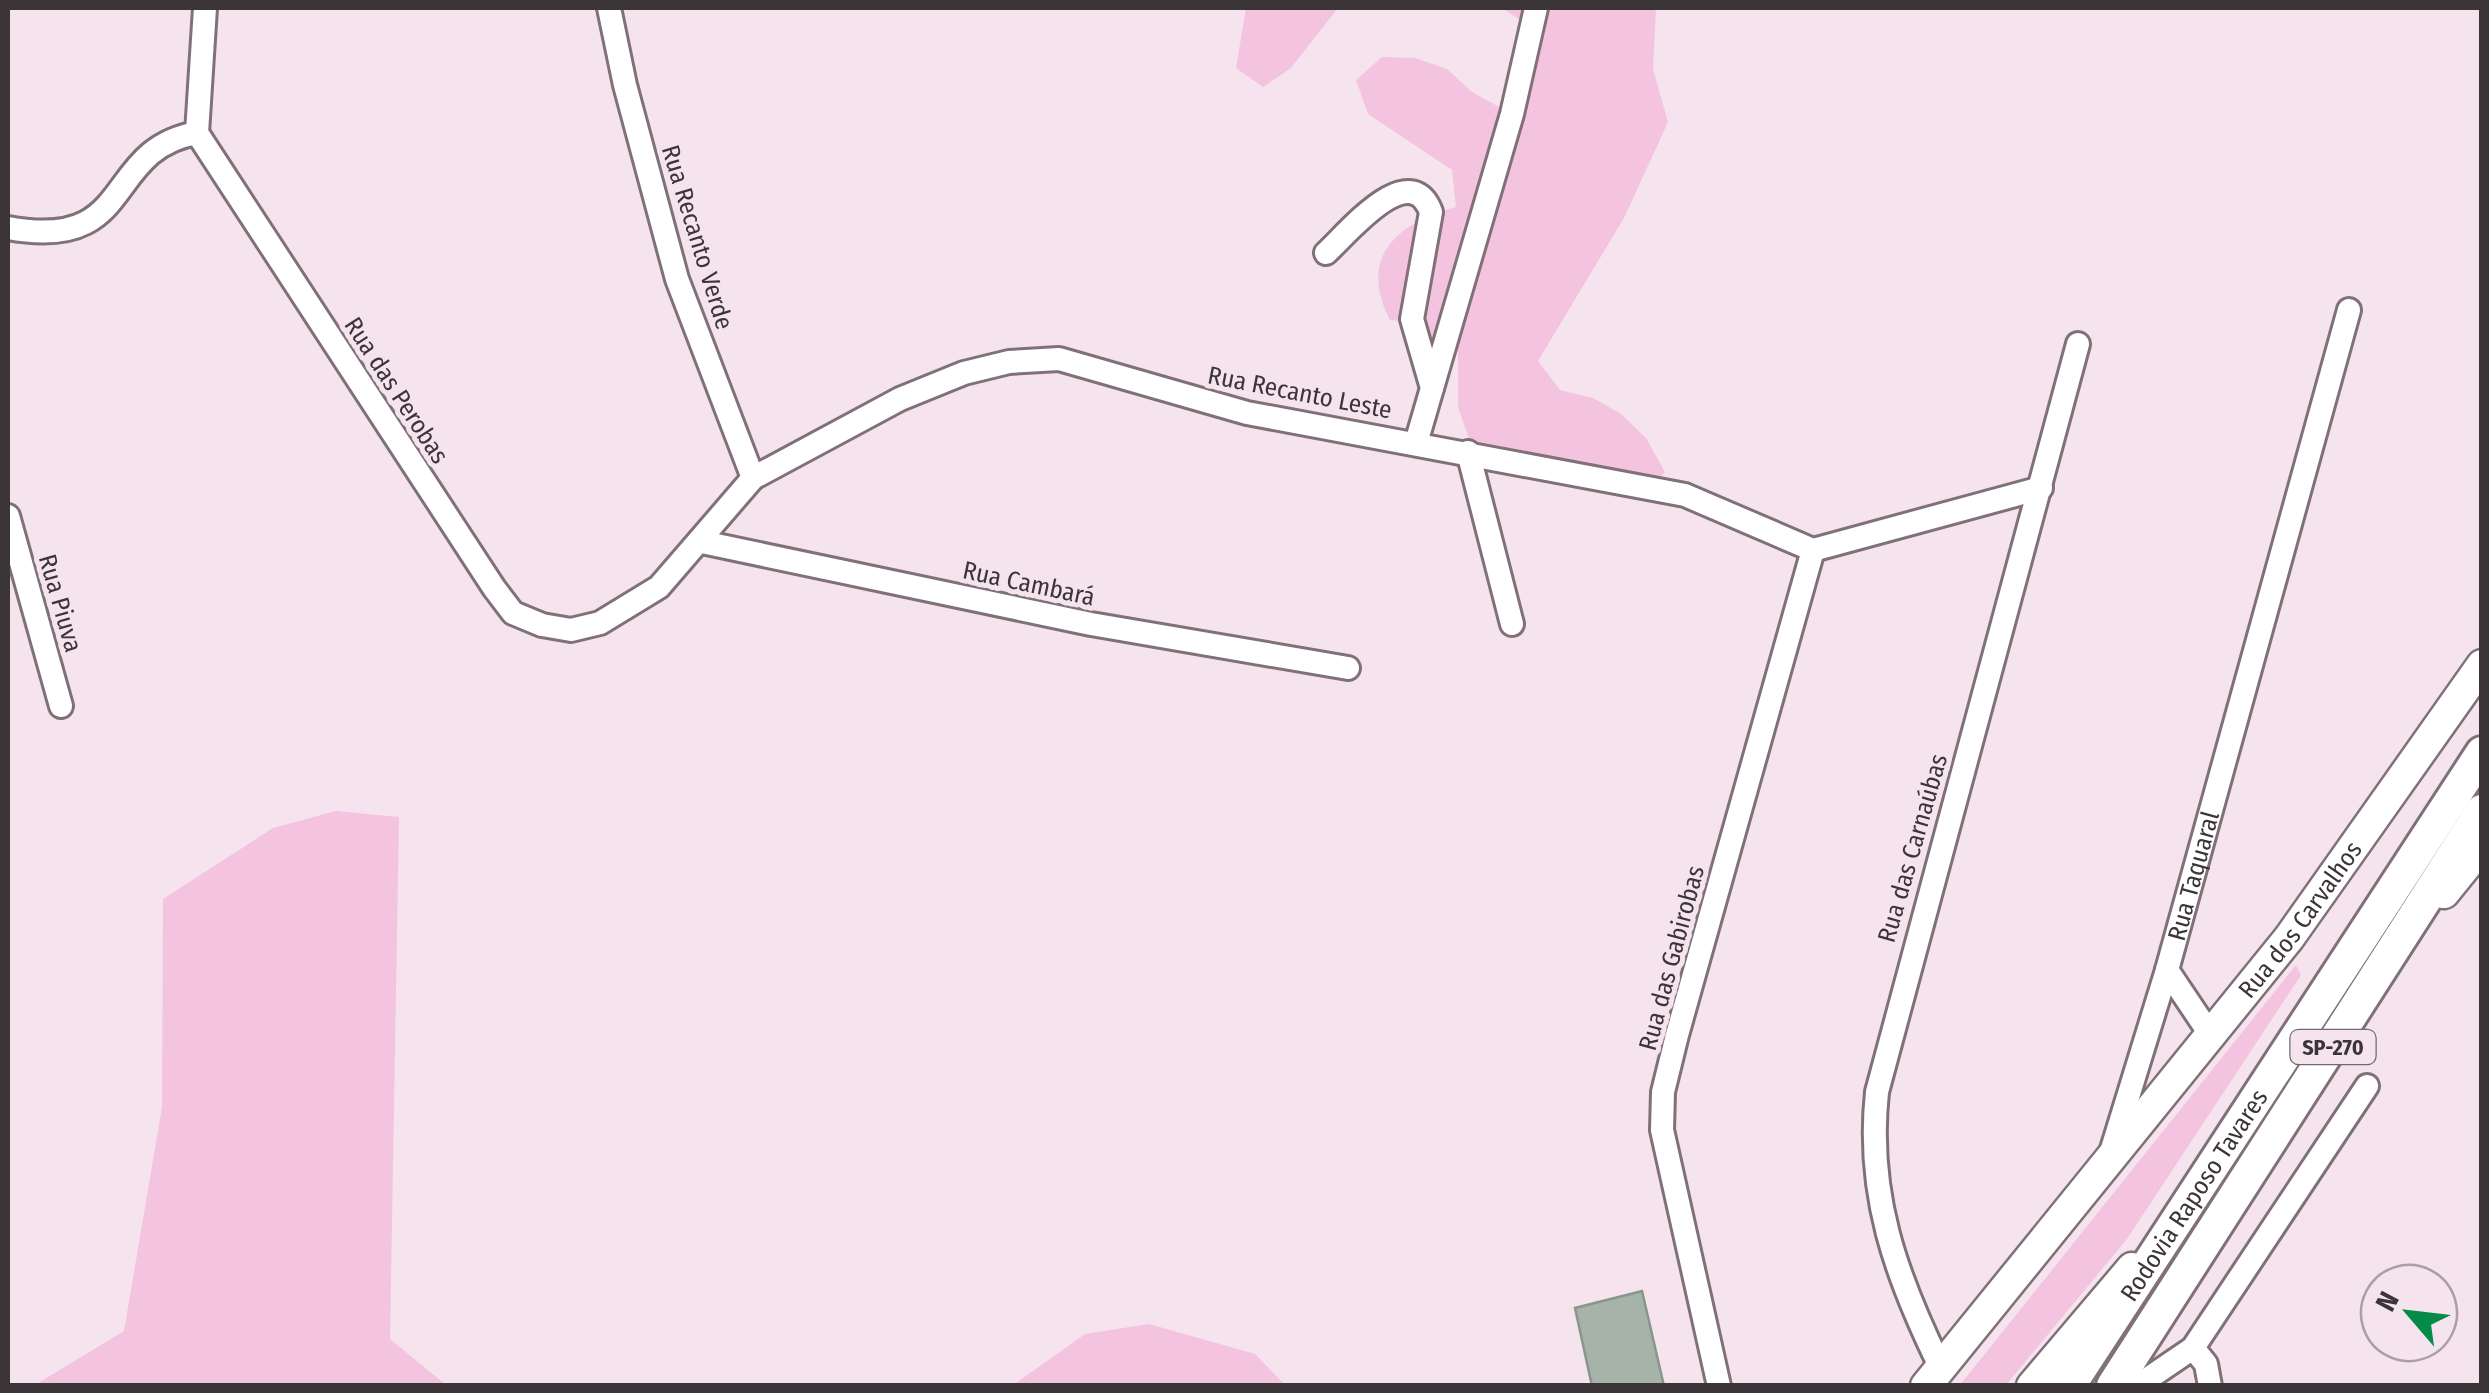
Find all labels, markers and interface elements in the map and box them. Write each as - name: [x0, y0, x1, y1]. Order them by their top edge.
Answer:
- street label: Rua Recanto Verde: [655, 141, 739, 333]
- street label: Rua das Perobas: [338, 312, 455, 469]
- street label: Rua Recanto Leste: [1205, 360, 1394, 426]
- street label: Rua Piuva: [32, 551, 88, 656]
- street label: Rua Cambará: [960, 555, 1098, 613]
- street label: Rua das Carnaúbas: [1872, 751, 1954, 946]
- street label: Rua Taquaral: [2162, 808, 2226, 944]
- street label: Rua dos Carvalhos: [2232, 836, 2369, 1004]
- street label: Rua das Gabirobas: [1633, 863, 1711, 1054]
- road number: SP-270: [2290, 1030, 2376, 1064]
- street label: Rodovia Raposo Tavares: [2114, 1084, 2274, 1307]
- north arrow: [2359, 1263, 2459, 1363]
- text: N: [2369, 1286, 2406, 1317]

